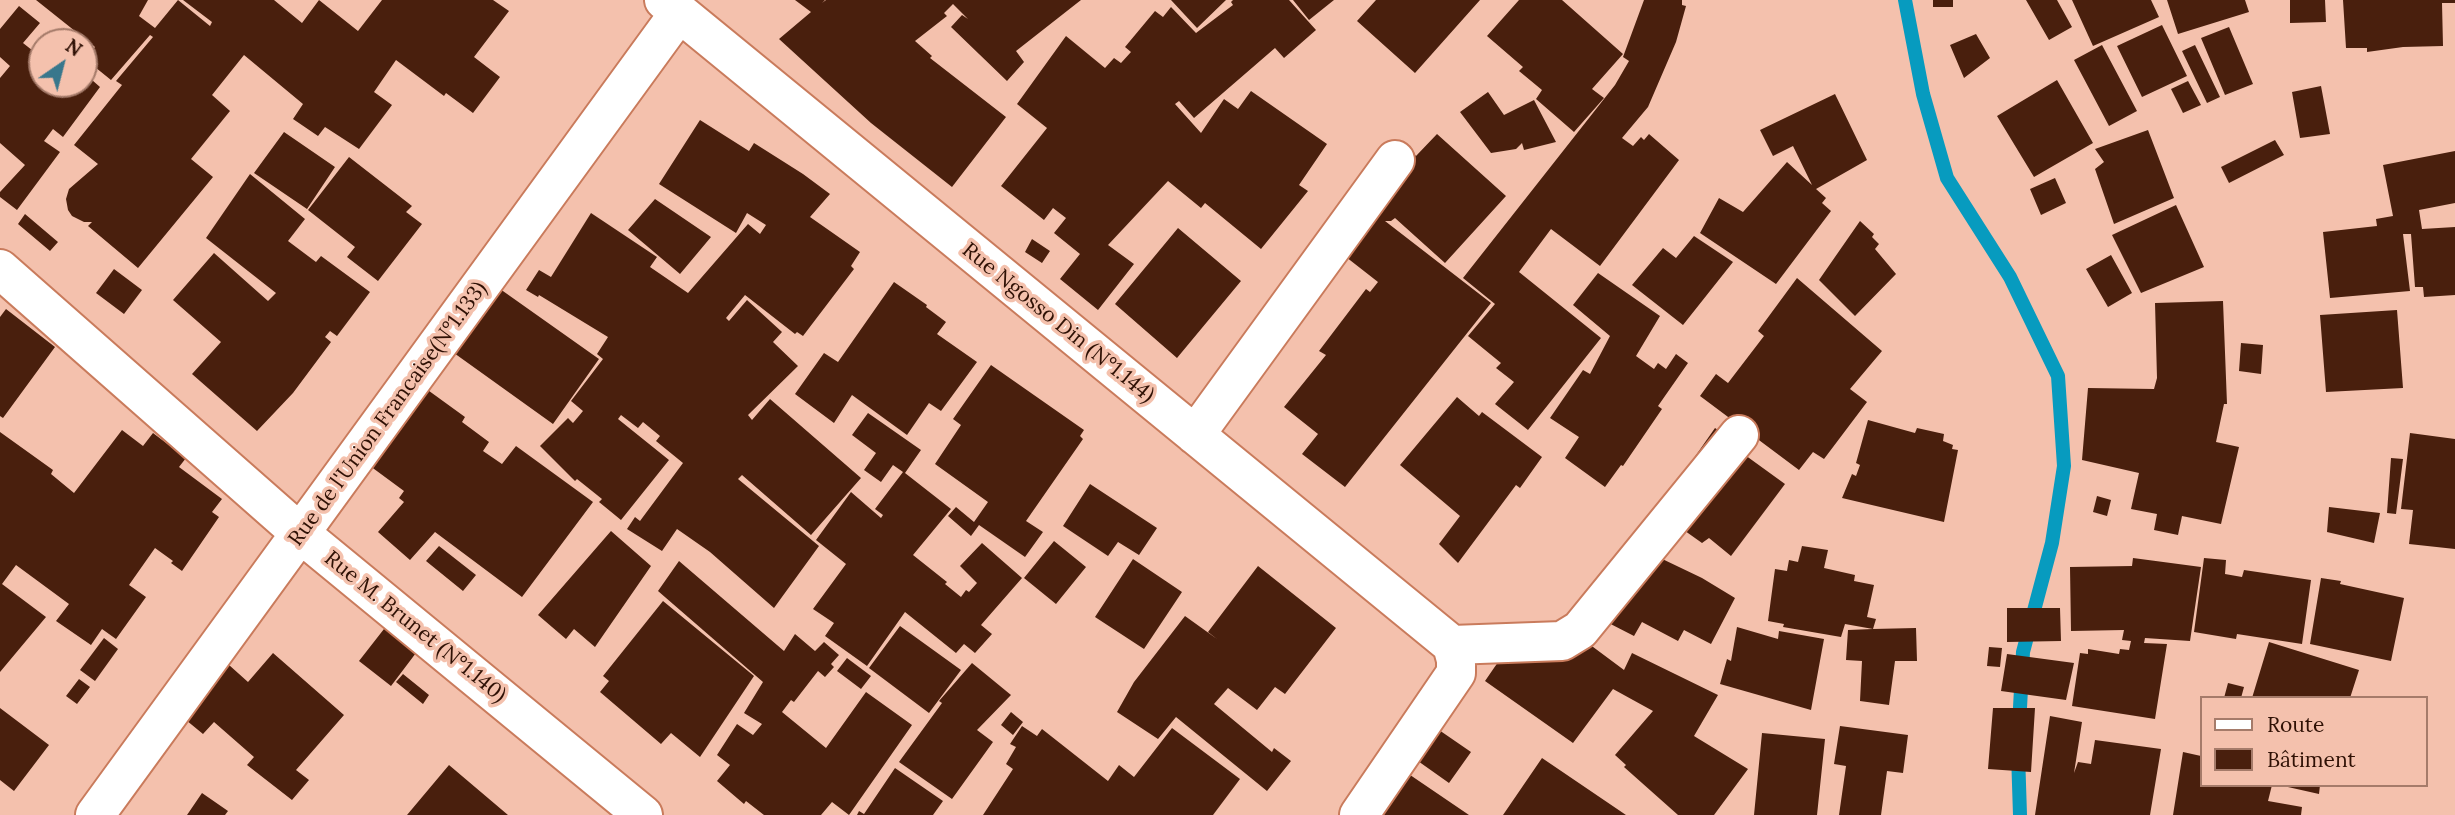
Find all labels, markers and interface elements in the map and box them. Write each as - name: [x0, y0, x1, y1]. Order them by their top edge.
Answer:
- north arrow: [28, 28, 98, 98]
- text: N: [61, 33, 87, 61]
- street label: Rue Ngosso Din (N°1.144): [957, 238, 1159, 408]
- street label: Rue de l'Union Francaise(N°1.133): [284, 277, 492, 551]
- street label: Rue M. Brunet (N°1.140): [319, 546, 511, 708]
- legend: [2200, 696, 2427, 787]
- text: Route: [2267, 711, 2324, 738]
- text: Bâtiment: [2267, 746, 2356, 773]

